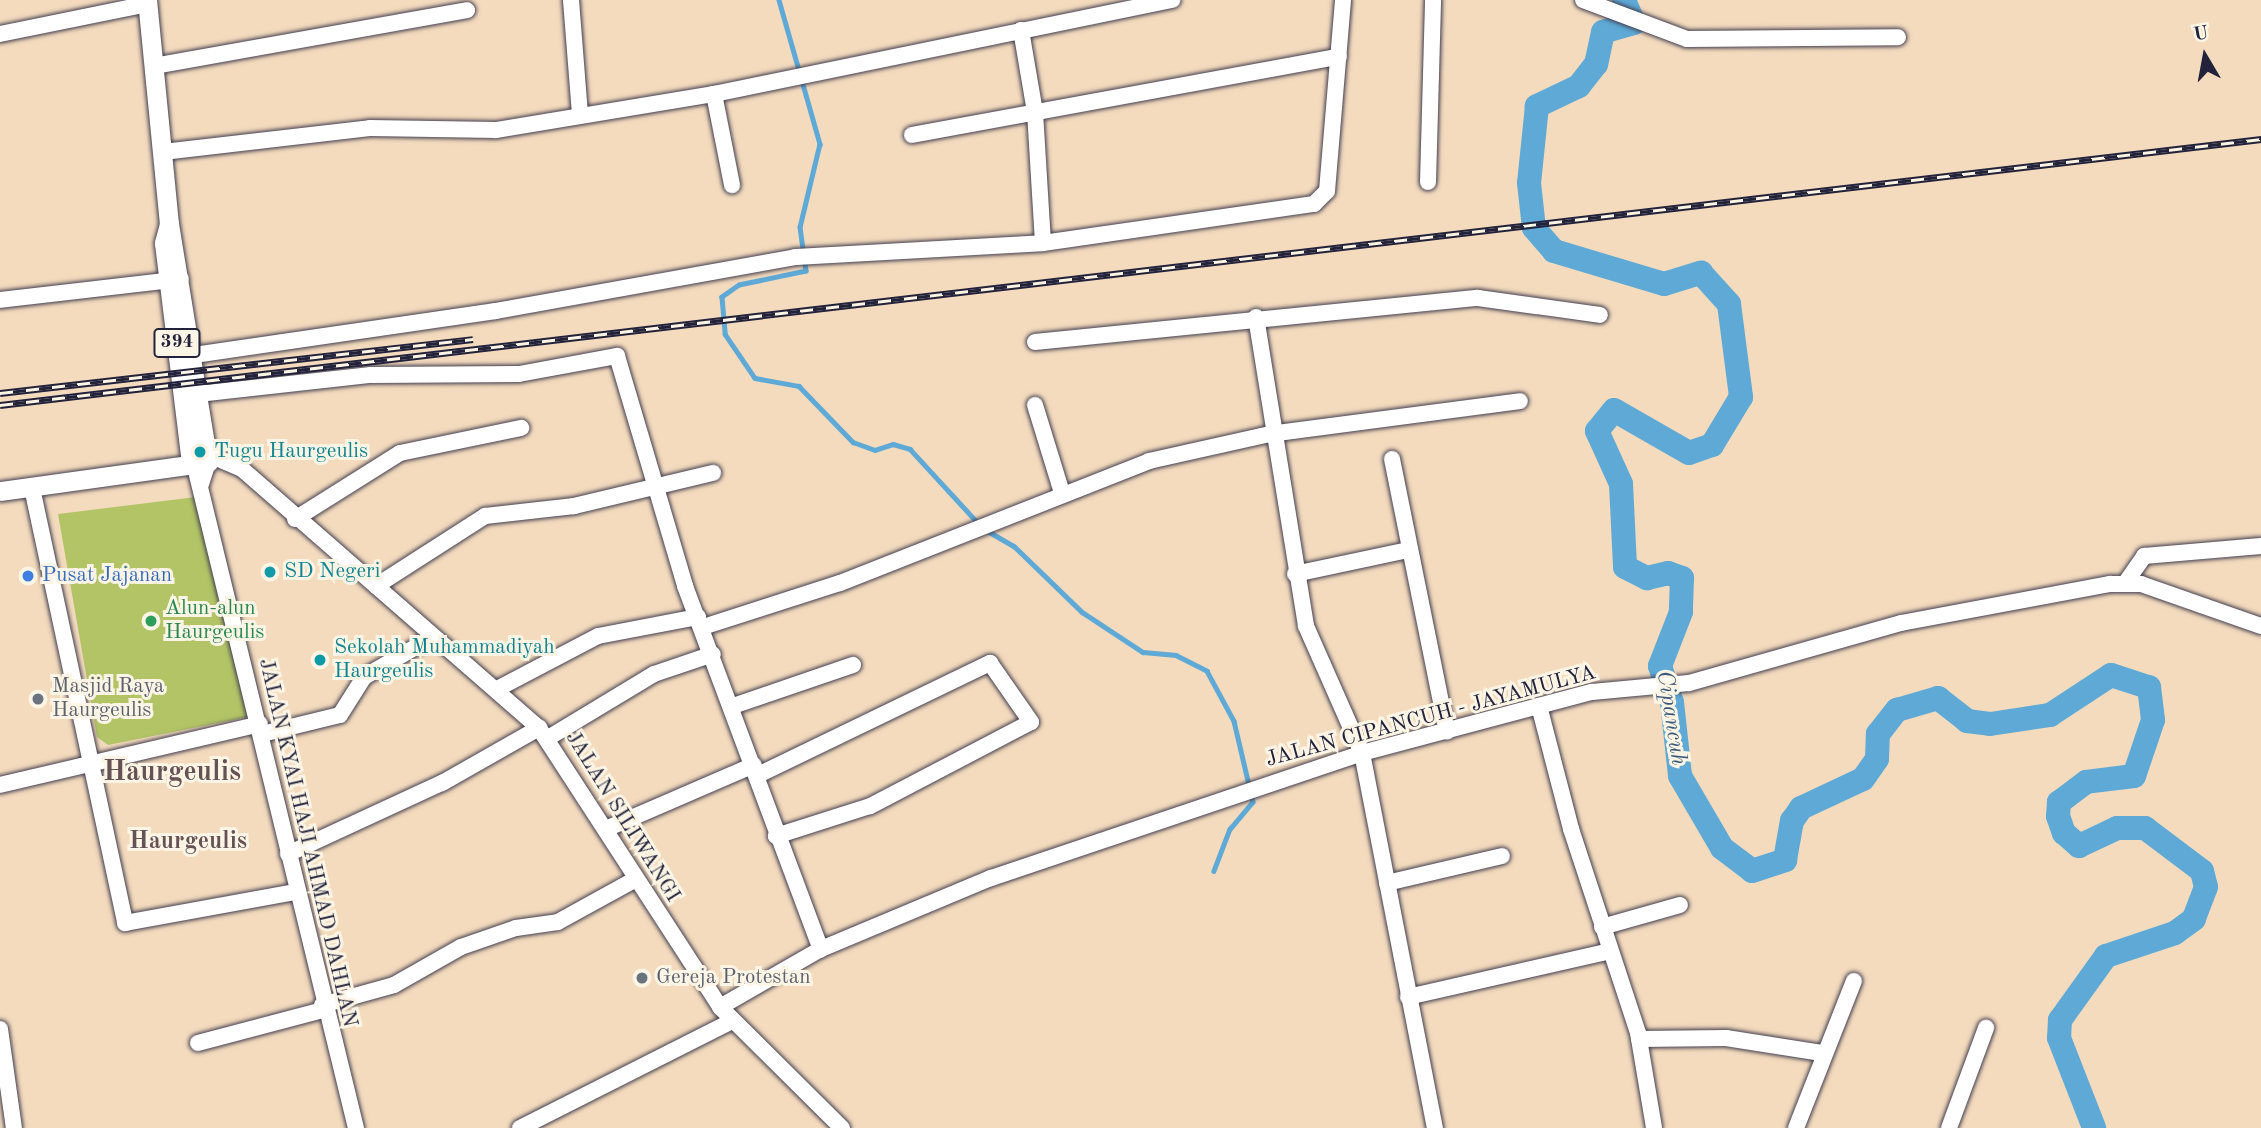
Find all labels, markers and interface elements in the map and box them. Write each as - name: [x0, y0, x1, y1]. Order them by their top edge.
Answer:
- north arrow: [2170, 21, 2240, 91]
- text: U: [2192, 24, 2210, 45]
- road number: 394: [152, 328, 202, 358]
- place label: Tugu Haurgeulis: [214, 439, 368, 465]
- marker: Tugu Haurgeulis: [192, 444, 208, 460]
- place label: SD Negeri: [284, 559, 380, 585]
- place label: Pusat Jajanan: [42, 563, 172, 589]
- marker: SD Negeri: [262, 564, 278, 580]
- marker: Pusat Jajanan: [20, 568, 36, 584]
- place label: Alun-alun Haurgeulis: [165, 596, 264, 646]
- marker: Alun-alun Haurgeulis: [143, 613, 159, 629]
- place label: Sekolah Muhammadiyah Haurgeulis: [334, 635, 555, 685]
- marker: Sekolah Muhammadiyah Haurgeulis: [312, 652, 328, 668]
- street label: JALAN KYAI HAJI AHMAD DAHLAN: [252, 656, 362, 1030]
- street label: JALAN CIPANCUH - JAYAMULYA: [1263, 661, 1599, 773]
- water label: Cipancuh: [1650, 669, 1692, 767]
- place label: Masjid Raya Haurgeulis: [52, 674, 164, 724]
- marker: Masjid Raya Haurgeulis: [30, 691, 46, 707]
- street label: JALAN SILIWANGI: [559, 727, 685, 907]
- district label: Haurgeulis: [103, 756, 241, 790]
- district label: Haurgeulis: [129, 829, 247, 857]
- place label: Gereja Protestan: [656, 965, 811, 991]
- marker: Gereja Protestan: [634, 970, 650, 986]

